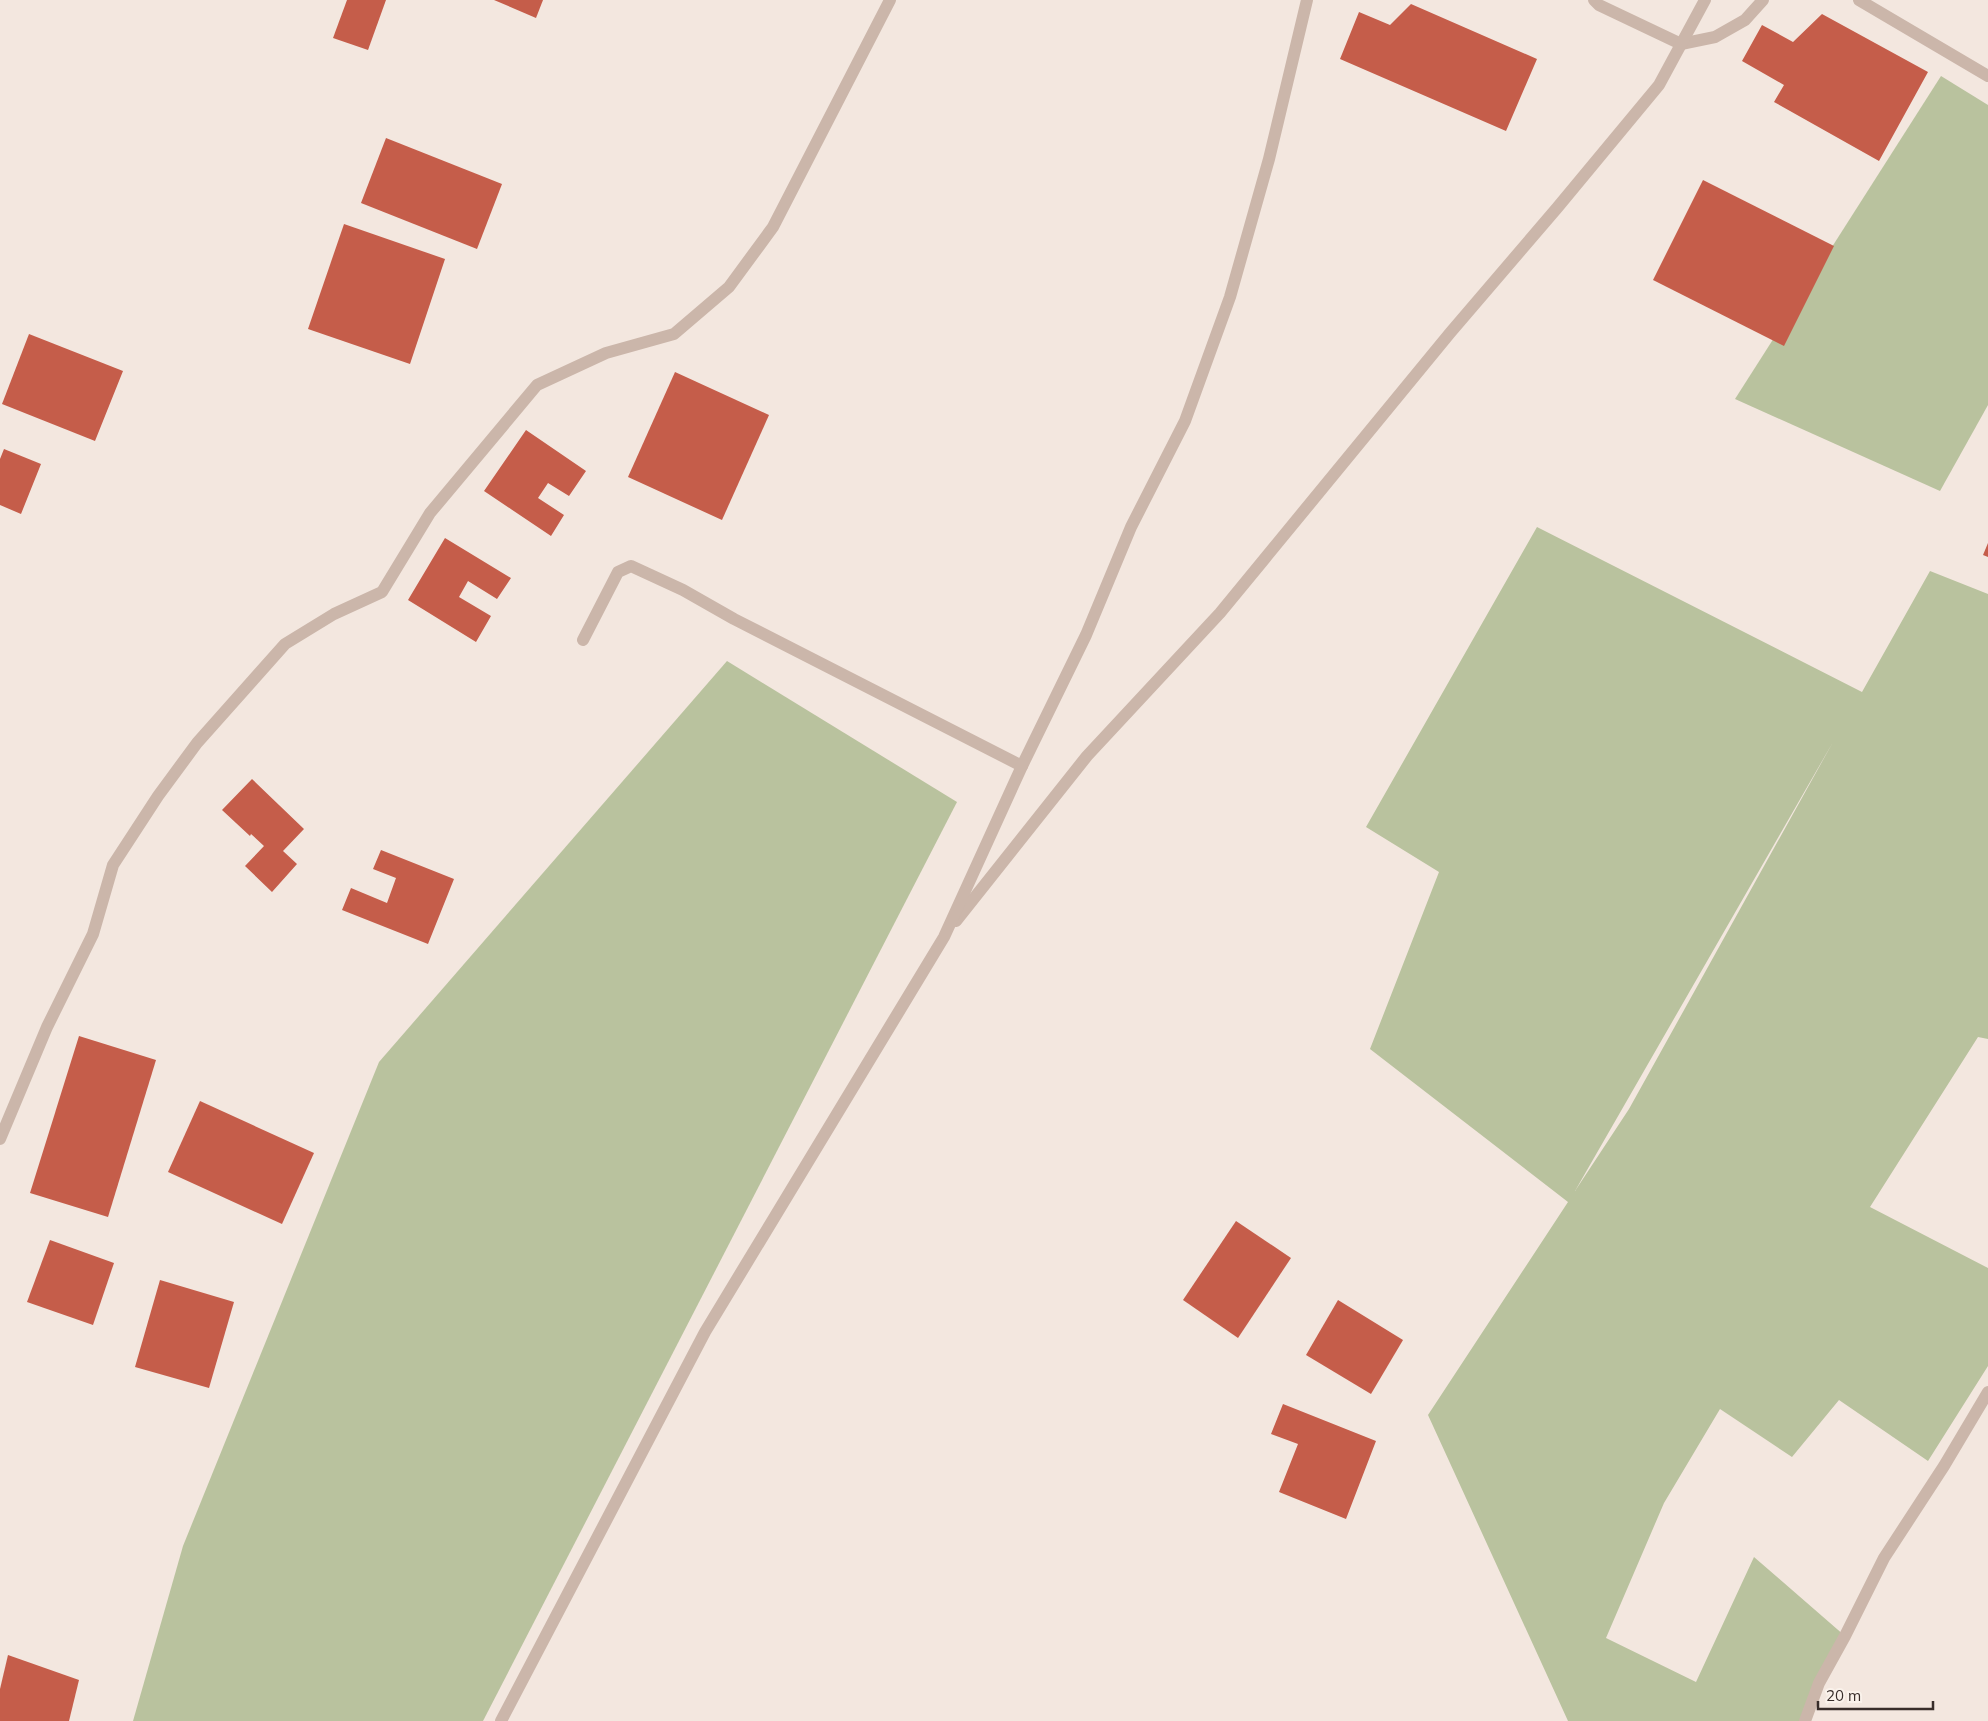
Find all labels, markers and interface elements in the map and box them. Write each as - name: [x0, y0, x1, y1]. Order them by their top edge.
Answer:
- scale bar: [1818, 1678, 1933, 1710]
- text: 20 m: [1826, 1686, 1861, 1705]

